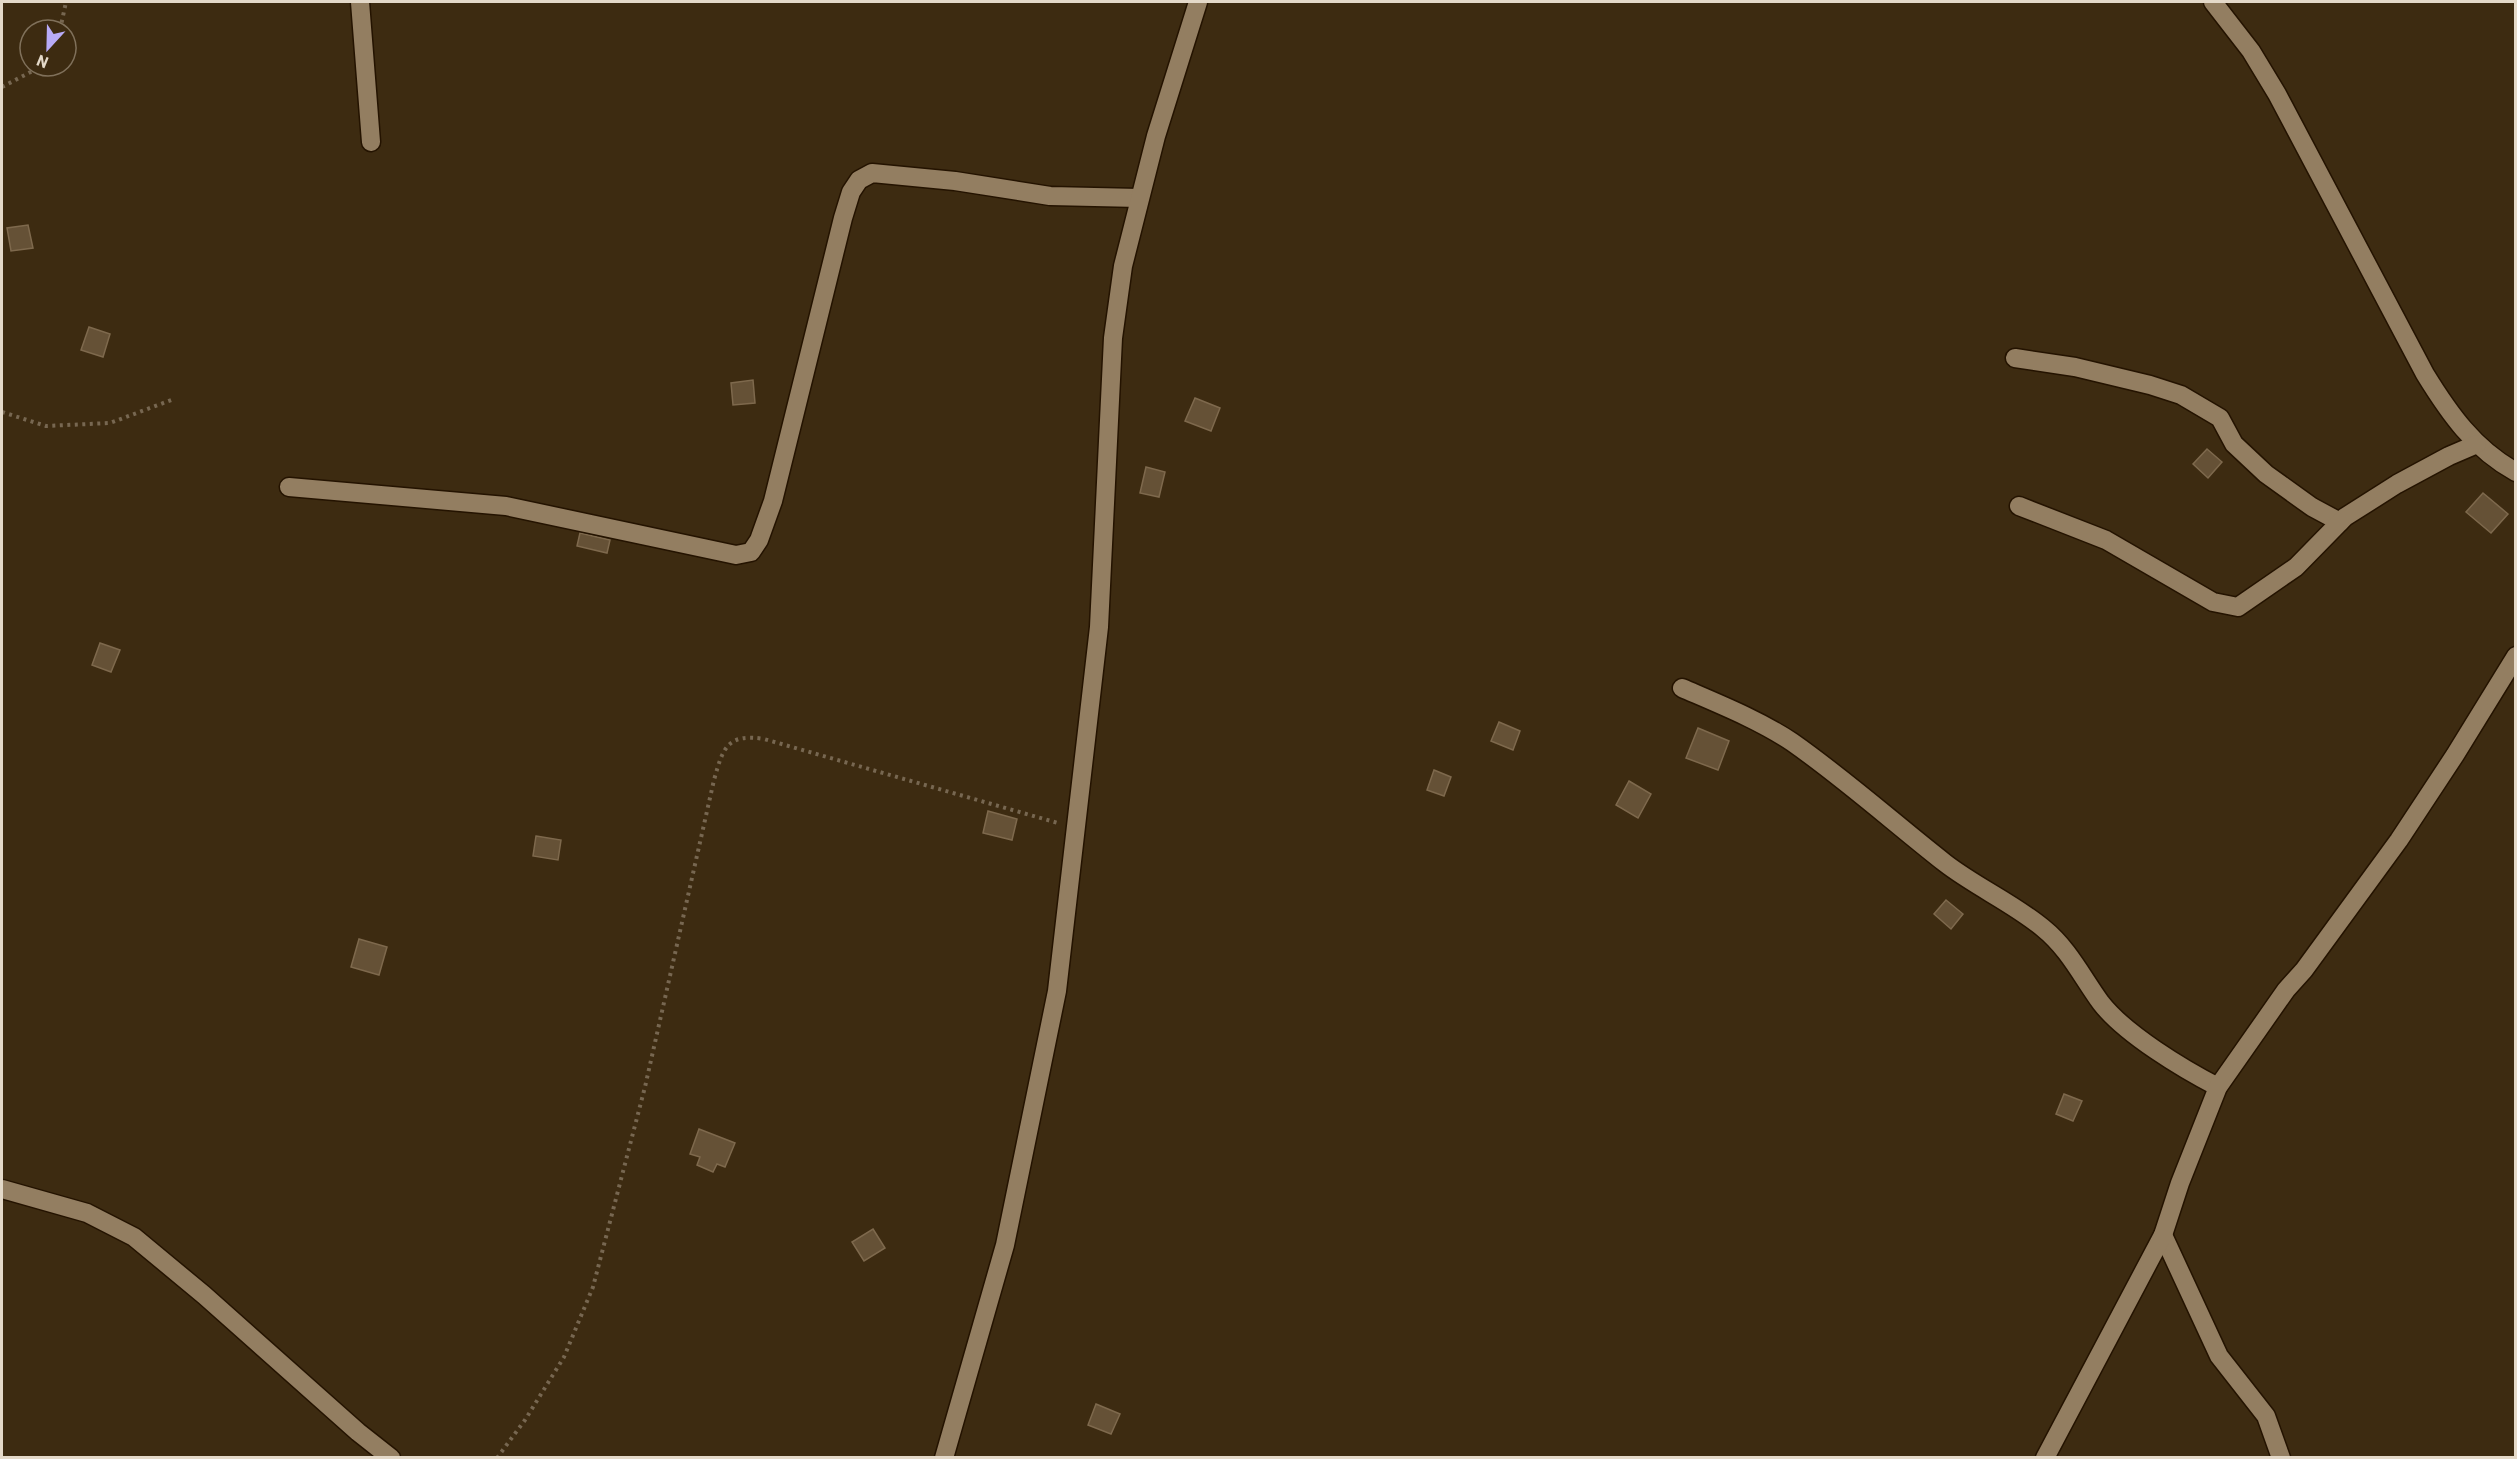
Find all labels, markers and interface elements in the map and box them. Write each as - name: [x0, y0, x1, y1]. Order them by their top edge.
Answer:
- north arrow: [18, 18, 78, 78]
- text: N: [34, 52, 51, 73]

